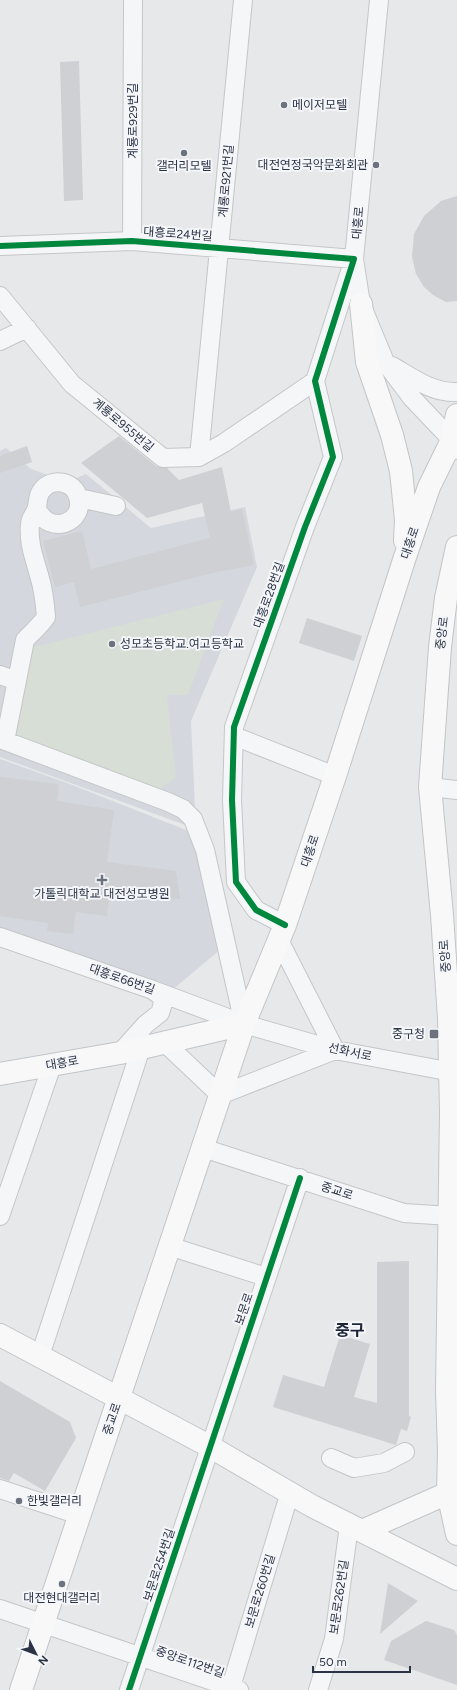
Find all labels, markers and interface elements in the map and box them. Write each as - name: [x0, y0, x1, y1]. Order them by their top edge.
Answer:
- street label: 계룡로929번길: [126, 83, 140, 159]
- place label: 메이저모텔: [292, 98, 347, 112]
- marker: 메이저모텔: [279, 100, 289, 110]
- street label: 계룡로921번길: [216, 144, 236, 218]
- marker: 갤러리모텔: [179, 148, 189, 158]
- place label: 대전연정국악문화회관: [258, 158, 368, 172]
- place label: 갤러리모텔: [156, 159, 212, 173]
- marker: 대전연정국악문화회관: [371, 160, 381, 170]
- street label: 대흥로: [350, 206, 366, 240]
- street label: 대흥로24번길: [143, 225, 213, 243]
- street label: 계룡로955번길: [89, 395, 157, 455]
- street label: 대흥로: [398, 525, 422, 561]
- street label: 대흥로28번길: [251, 560, 287, 630]
- street label: 중앙로: [433, 616, 451, 650]
- place label: 성모초등학교.여고등학교: [120, 637, 244, 651]
- marker: 성모초등학교.여고등학교: [107, 639, 117, 649]
- street label: 대흥로: [298, 833, 322, 869]
- marker: 가톨릭대학교 대전성모병원: [96, 874, 108, 886]
- place label: 가톨릭대학교 대전성모병원: [34, 887, 170, 901]
- street label: 중앙로: [437, 939, 453, 973]
- street label: 대흥로66번길: [87, 961, 157, 997]
- place label: 중구청: [392, 1027, 425, 1041]
- marker: 중구청: [428, 1028, 440, 1040]
- street label: 선화서로: [327, 1041, 373, 1063]
- street label: 대흥로: [44, 1053, 80, 1073]
- street label: 중교로: [319, 1179, 355, 1203]
- street label: 보문로: [232, 1291, 256, 1327]
- district label: 중구: [335, 1321, 365, 1340]
- street label: 중교로: [100, 1401, 124, 1437]
- place label: 한빛갤러리: [27, 1494, 82, 1508]
- marker: 한빛갤러리: [14, 1496, 24, 1506]
- street label: 보문로254번길: [141, 1527, 177, 1603]
- street label: 보문로260번길: [242, 1552, 278, 1630]
- street label: 보문로262번길: [327, 1559, 351, 1635]
- marker: 대전현대갤러리: [57, 1579, 67, 1589]
- place label: 대전현대갤러리: [23, 1591, 101, 1605]
- north arrow: [16, 1634, 56, 1674]
- street label: 중앙로112번길: [154, 1644, 226, 1680]
- scale bar: [313, 1648, 410, 1674]
- text: N: [35, 1653, 51, 1668]
- text: 50 m: [319, 1655, 347, 1669]

